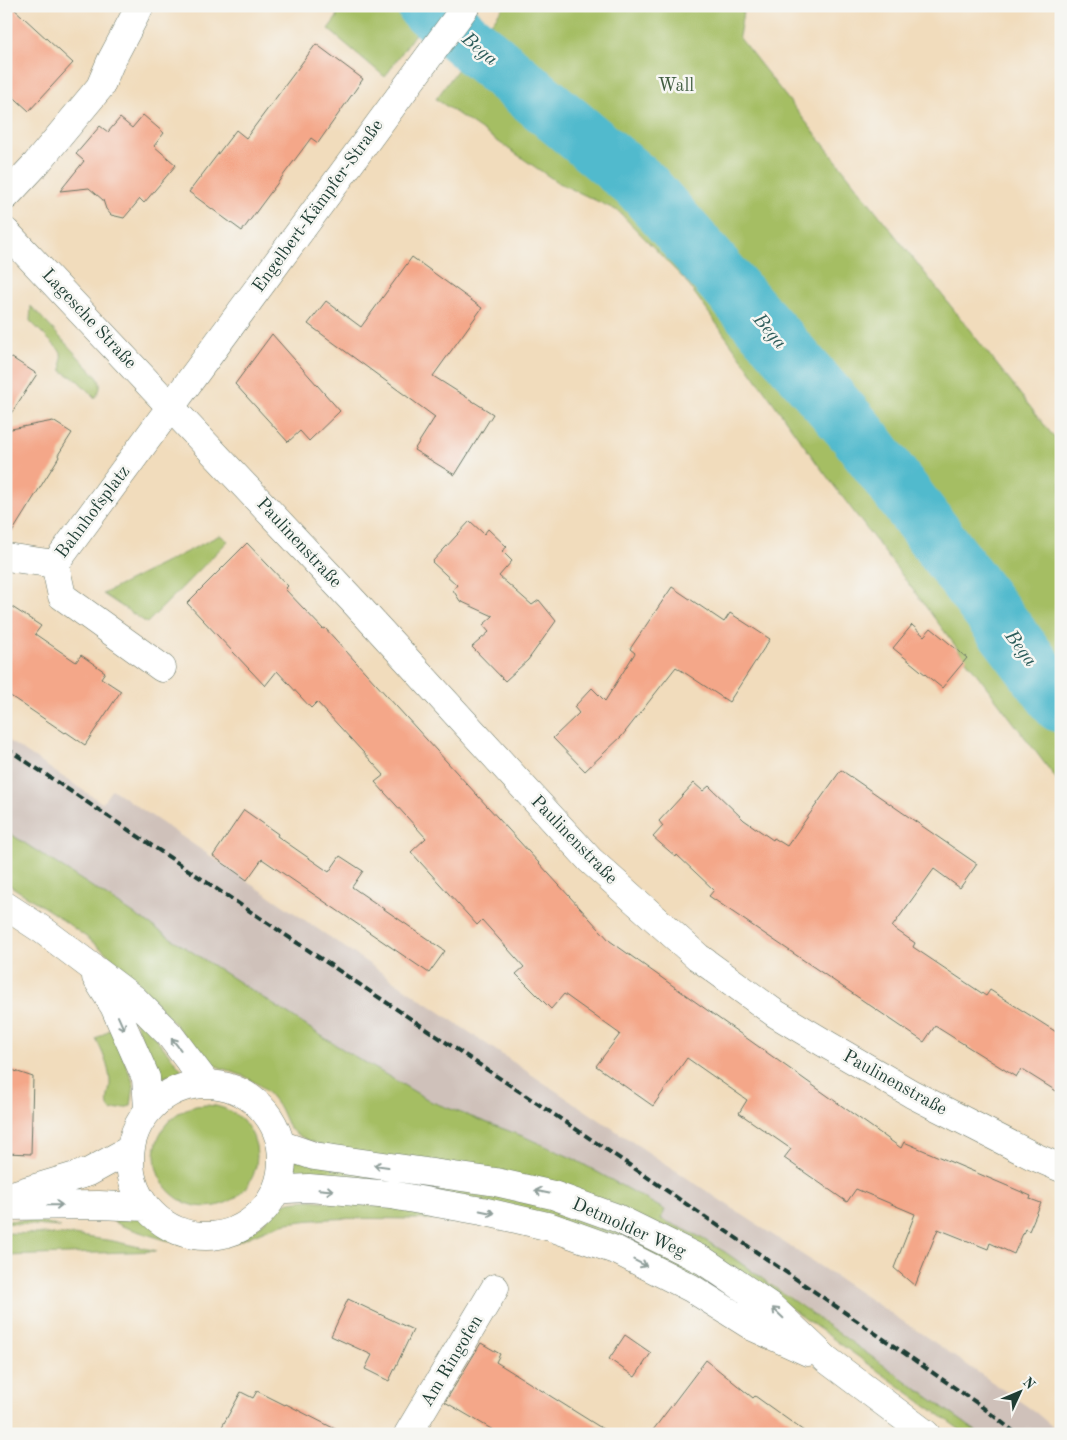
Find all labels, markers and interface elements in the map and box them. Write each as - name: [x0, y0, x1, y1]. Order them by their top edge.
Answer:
- water label: Bega: [457, 29, 501, 70]
- park label: Wall: [658, 77, 694, 95]
- street label: Engelbert-Kämpfer-Straße: [249, 116, 387, 296]
- street label: Lagesche Straße: [38, 266, 140, 372]
- water label: Bega: [748, 310, 789, 353]
- street label: Bahnhofsplatz: [53, 462, 133, 562]
- street label: Paulinenstraße: [253, 495, 345, 591]
- water label: Bega: [1000, 626, 1040, 671]
- street label: Paulinenstraße: [527, 792, 621, 888]
- one-way arrow: [117, 1015, 127, 1030]
- one-way arrow: [171, 1038, 182, 1051]
- street label: Paulinenstraße: [840, 1047, 950, 1119]
- one-way arrow: [374, 1161, 390, 1171]
- one-way arrow: [318, 1185, 334, 1195]
- one-way arrow: [534, 1187, 550, 1197]
- street label: Detmolder Weg: [569, 1195, 689, 1261]
- one-way arrow: [46, 1200, 63, 1210]
- one-way arrow: [478, 1208, 494, 1217]
- one-way arrow: [633, 1258, 648, 1268]
- one-way arrow: [772, 1307, 784, 1319]
- street label: Am Ringofen: [418, 1312, 486, 1410]
- north arrow: [994, 1368, 1044, 1418]
- text: N: [1020, 1375, 1038, 1393]

